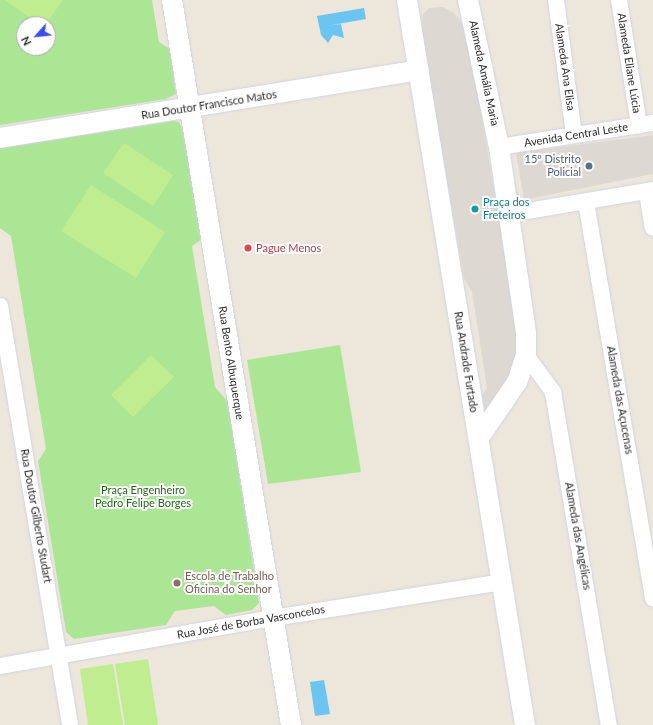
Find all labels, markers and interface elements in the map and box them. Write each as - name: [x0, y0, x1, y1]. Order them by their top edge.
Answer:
- street label: Alameda Eliane Lúcia: [615, 12, 643, 114]
- north arrow: [16, 16, 56, 56]
- street label: Alameda Amália Maria: [466, 19, 502, 127]
- street label: Alameda Ana Elisa: [552, 22, 578, 112]
- text: N: [18, 34, 33, 48]
- street label: Rua Doutor Francisco Matos: [140, 88, 278, 122]
- street label: Avenida Central Leste: [523, 120, 629, 150]
- place label: 15º Distrito Policial: [525, 153, 581, 179]
- marker: 15º Distrito Policial: [584, 161, 594, 171]
- place label: Praça dos Freteiros: [483, 196, 530, 222]
- marker: Praça dos Freteiros: [470, 204, 480, 214]
- place label: Pague Menos: [256, 241, 321, 255]
- marker: Pague Menos: [243, 243, 253, 253]
- street label: Rua Bento Albuquerque: [215, 305, 247, 421]
- street label: Rua Andrade Furtado: [451, 310, 481, 414]
- street label: Alameda das Açucenas: [604, 345, 636, 455]
- street label: Rua Doutor Gilberto Studart: [18, 448, 54, 584]
- street label: Alameda das Angélicas: [562, 481, 594, 591]
- park label: Praça Engenheiro Pedro Felipe Borges: [95, 484, 191, 510]
- place label: Escola de Trabalho Oficina do Senhor: [185, 570, 274, 596]
- marker: Escola de Trabalho Oficina do Senhor: [172, 578, 182, 588]
- street label: Rua José de Borba Vasconcelos: [176, 602, 326, 642]

